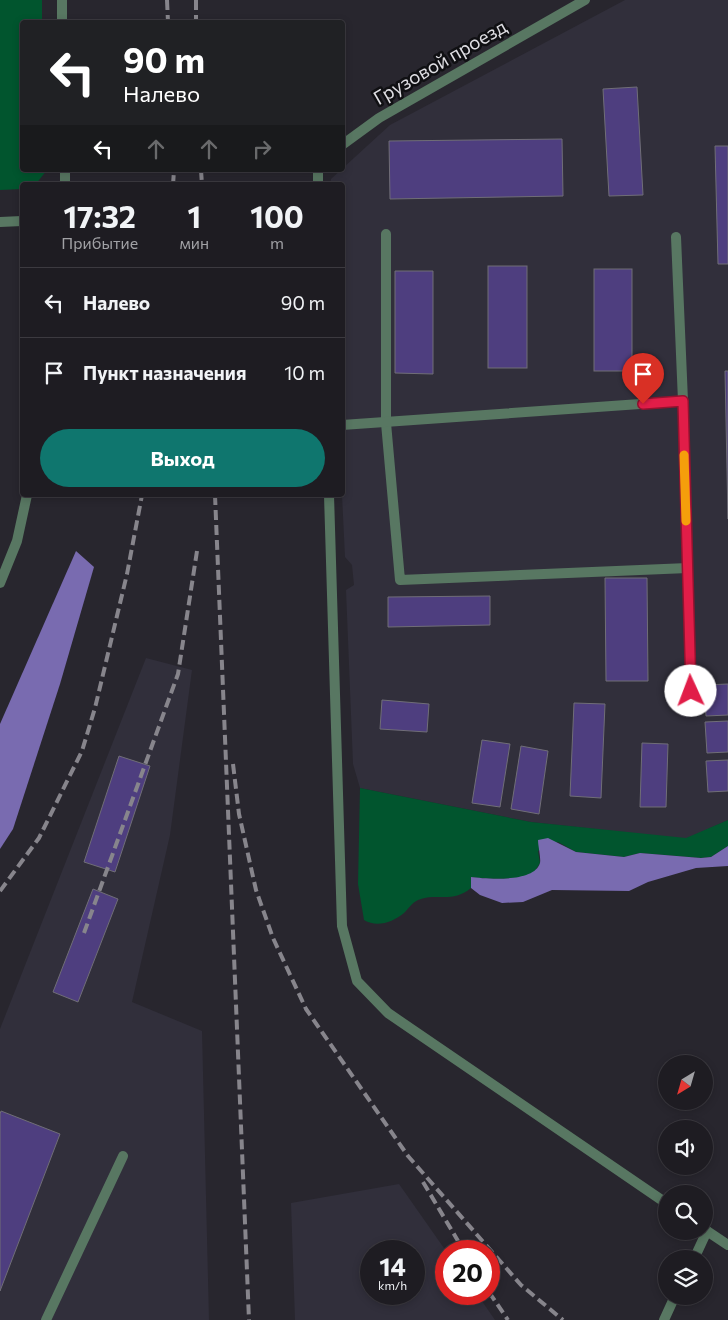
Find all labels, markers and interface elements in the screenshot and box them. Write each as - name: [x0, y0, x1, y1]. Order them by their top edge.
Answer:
- street label: Грузовой проезд: [369, 14, 510, 109]
- text: 90 m: [123, 37, 205, 80]
- icon: left: [40, 40, 105, 105]
- text: Налево: [123, 80, 200, 107]
- icon: left: [89, 135, 117, 163]
- icon: ahead: [142, 135, 170, 163]
- icon: ahead: [195, 135, 223, 163]
- icon: right: [248, 135, 276, 163]
- text: 17:32: [64, 197, 136, 234]
- text: 1: [187, 197, 201, 234]
- text: 100: [250, 197, 304, 234]
- text: Прибытие: [61, 233, 138, 252]
- text: мин: [179, 233, 209, 252]
- text: m: [270, 233, 284, 252]
- icon: left: [40, 289, 68, 317]
- text: Налево: [83, 291, 150, 314]
- text: 90 m: [281, 291, 325, 314]
- pin: [622, 353, 664, 404]
- icon: arrive: [40, 359, 68, 387]
- icon: arrive: [629, 360, 657, 388]
- text: Пункт назначения: [83, 361, 246, 384]
- text: 10 m: [284, 361, 325, 384]
- button: Выход: [40, 429, 325, 487]
- position arrow: [664, 664, 716, 716]
- north arrow: [658, 1055, 712, 1110]
- map controls: [658, 1055, 713, 1305]
- button: sound: [658, 1120, 713, 1175]
- button: search: [658, 1185, 713, 1240]
- speed limit sign: 20: [435, 1240, 500, 1305]
- button: layers: [658, 1250, 713, 1305]
- text: 14: [379, 1251, 406, 1281]
- text: km/h: [378, 1278, 407, 1292]

